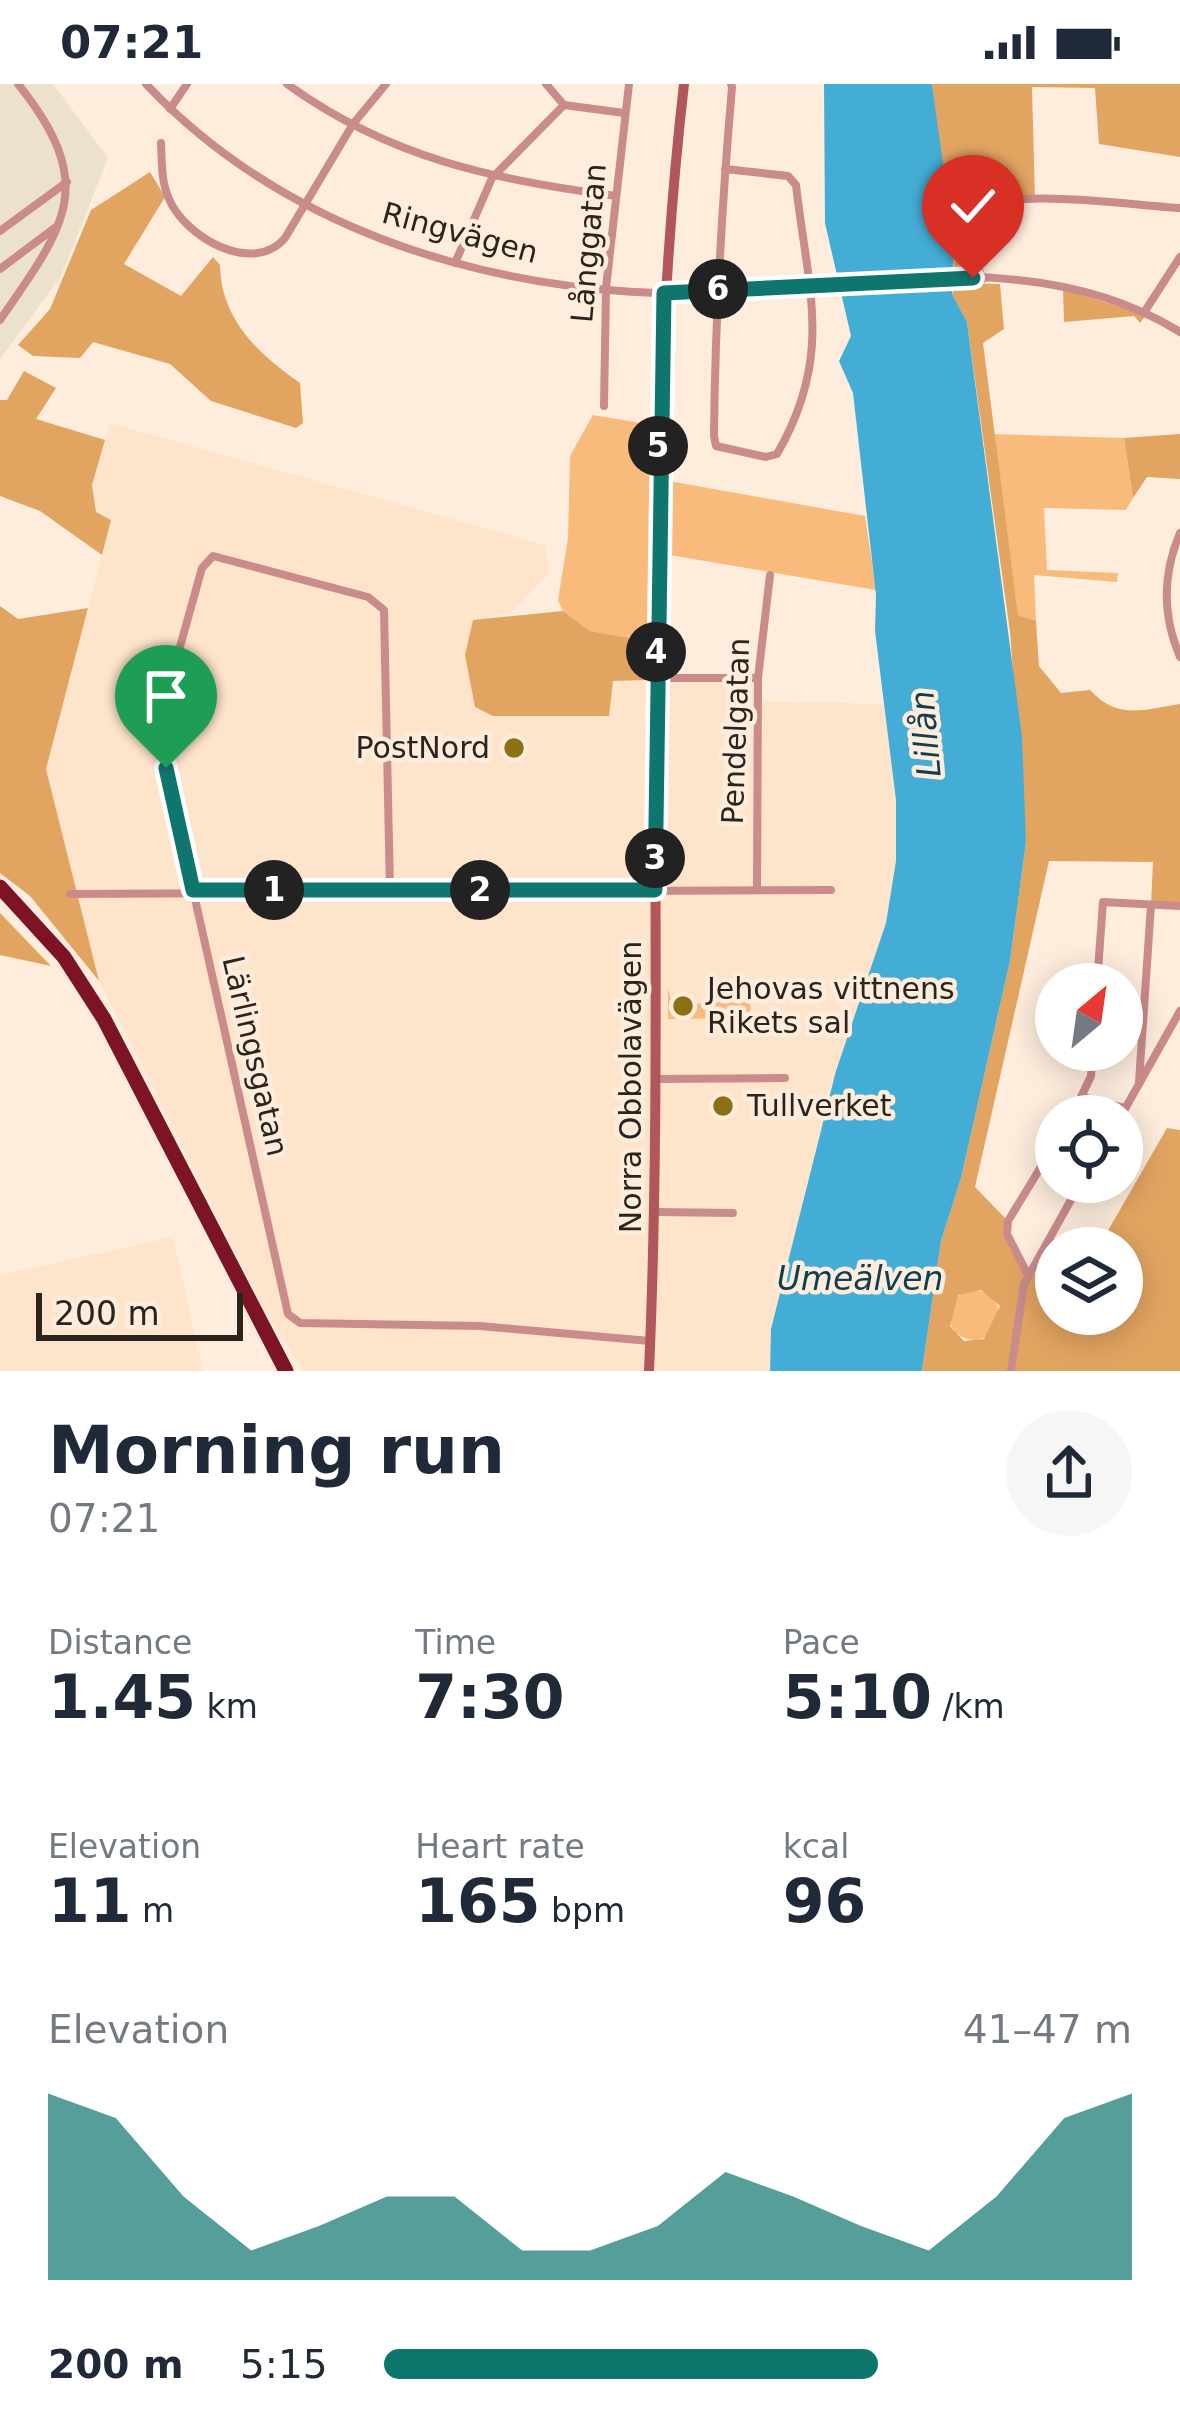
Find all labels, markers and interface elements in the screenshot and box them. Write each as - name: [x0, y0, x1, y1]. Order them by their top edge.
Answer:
- text: 07:21: [60, 16, 203, 69]
- pin: [922, 155, 1024, 278]
- street label: Långgatan: [564, 162, 613, 324]
- icon: check: [940, 173, 1006, 239]
- street label: Ringvägen: [378, 195, 542, 270]
- pin: 6: [688, 259, 748, 319]
- text: 6: [707, 269, 729, 308]
- pin: 5: [628, 416, 688, 476]
- text: 5: [647, 426, 669, 465]
- pin: 4: [626, 622, 686, 682]
- text: 4: [645, 632, 667, 671]
- street label: Pendelgatan: [715, 637, 756, 825]
- pin: [115, 645, 217, 768]
- icon: arrive: [133, 663, 199, 729]
- water label: Lillån: [902, 689, 949, 779]
- place label: PostNord: [356, 730, 490, 765]
- marker: PostNord: [501, 735, 527, 761]
- pin: 3: [625, 828, 685, 888]
- text: 3: [644, 838, 666, 877]
- pin: 1: [244, 860, 304, 920]
- pin: 2: [450, 860, 510, 920]
- text: 1: [263, 870, 285, 909]
- text: 2: [469, 870, 491, 909]
- street label: Norra Obbolavägen: [613, 941, 648, 1233]
- street label: Lärlingsgatan: [215, 952, 296, 1159]
- north arrow: [1035, 963, 1143, 1071]
- map controls: [1035, 963, 1143, 1335]
- place label: Jehovas vittnens Rikets sal: [705, 971, 955, 1040]
- marker: Jehovas vittnens Rikets sal: [670, 993, 696, 1019]
- place label: Tullverket: [746, 1088, 892, 1123]
- marker: Tullverket: [710, 1093, 736, 1119]
- button: locate: [1035, 1095, 1143, 1203]
- button: layers: [1035, 1227, 1143, 1335]
- water label: Umeälven: [777, 1259, 943, 1298]
- scale bar: [36, 1287, 243, 1340]
- text: 200 m: [54, 1294, 160, 1333]
- button: share: [1006, 1410, 1132, 1536]
- text: Morning run: [48, 1412, 505, 1489]
- text: 07:21: [48, 1496, 160, 1541]
- text: Distance: [48, 1623, 192, 1662]
- text: Time: [415, 1623, 496, 1662]
- text: Pace: [783, 1623, 860, 1662]
- text: 1.45: [48, 1662, 196, 1732]
- text: 7:30: [415, 1662, 565, 1732]
- text: 5:10: [783, 1662, 932, 1732]
- text: km: [196, 1687, 258, 1726]
- text: /km: [932, 1687, 1005, 1726]
- text: Elevation: [48, 1827, 201, 1866]
- text: Heart rate: [415, 1827, 585, 1866]
- text: kcal: [783, 1827, 849, 1866]
- text: 11: [48, 1866, 132, 1936]
- text: 165: [415, 1866, 541, 1936]
- text: 96: [783, 1866, 866, 1936]
- text: m: [132, 1891, 174, 1930]
- text: bpm: [541, 1891, 625, 1930]
- text: Elevation: [48, 2007, 229, 2052]
- text: 41–47 m: [963, 2007, 1132, 2052]
- text: 200 m: [48, 2342, 184, 2387]
- text: 5:15: [240, 2342, 328, 2387]

